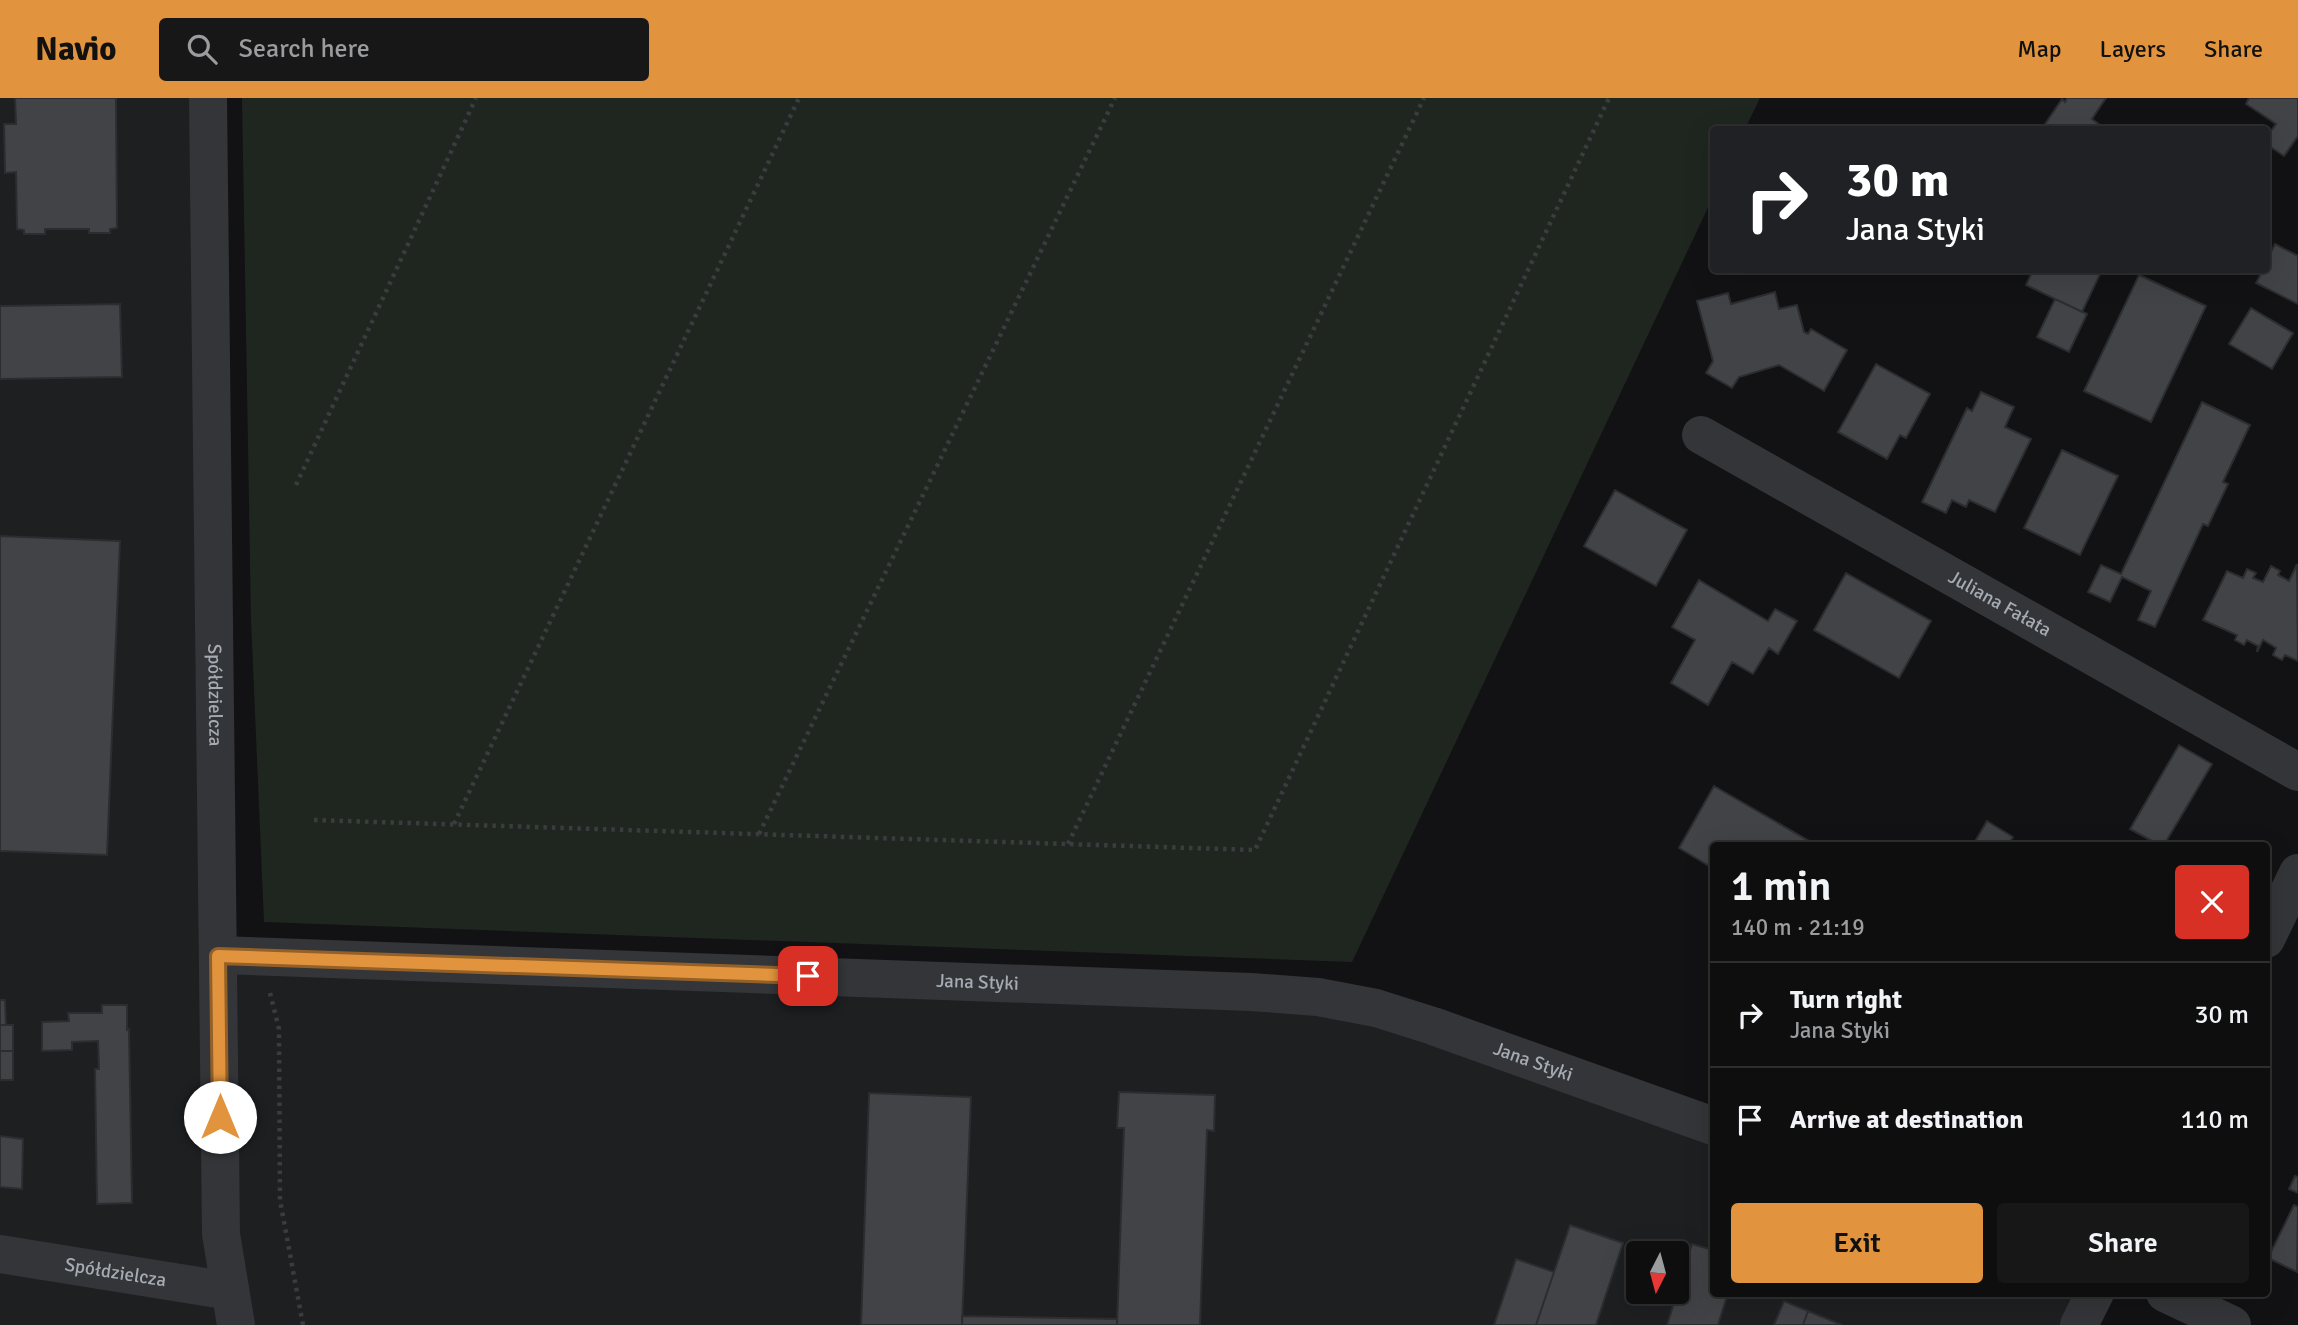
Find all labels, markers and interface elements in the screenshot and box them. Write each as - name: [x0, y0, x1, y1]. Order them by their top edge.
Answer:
- search box: [159, 18, 649, 81]
- text: Navio: [35, 29, 117, 70]
- icon: search: [183, 30, 221, 68]
- text: Search here: [239, 33, 370, 65]
- text: Map: [2017, 34, 2062, 64]
- text: Layers: [2100, 34, 2166, 64]
- text: Share: [2204, 34, 2263, 64]
- text: 30 m: [1846, 150, 1949, 210]
- icon: right: [1731, 154, 1822, 245]
- text: Jana Styki: [1846, 210, 1985, 249]
- street label: Juliana Fałata: [1944, 565, 2055, 642]
- street label: Spółdzielcza: [202, 644, 227, 746]
- text: 1 min: [1731, 861, 1832, 912]
- button: close: [2175, 865, 2249, 939]
- text: 140 m · 21:19: [1731, 913, 1865, 942]
- pin: [778, 946, 838, 1006]
- icon: arrive: [789, 957, 827, 995]
- street label: Jana Styki: [936, 969, 1019, 996]
- text: Turn right: [1790, 984, 1902, 1016]
- icon: right: [1731, 996, 1769, 1034]
- text: 30 m: [2194, 999, 2249, 1031]
- text: Jana Styki: [1790, 1016, 1890, 1045]
- street label: Jana Styki: [1490, 1037, 1576, 1087]
- position arrow: [183, 1080, 257, 1154]
- icon: arrive: [1731, 1101, 1769, 1139]
- text: Arrive at destination: [1790, 1104, 2023, 1136]
- text: 110 m: [2180, 1104, 2249, 1136]
- button: Exit: [1731, 1203, 1983, 1283]
- button: Share: [1997, 1203, 2249, 1283]
- north arrow: [1626, 1241, 1689, 1304]
- map controls: [1626, 1241, 1689, 1304]
- street label: Spółdzielcza: [63, 1253, 168, 1293]

